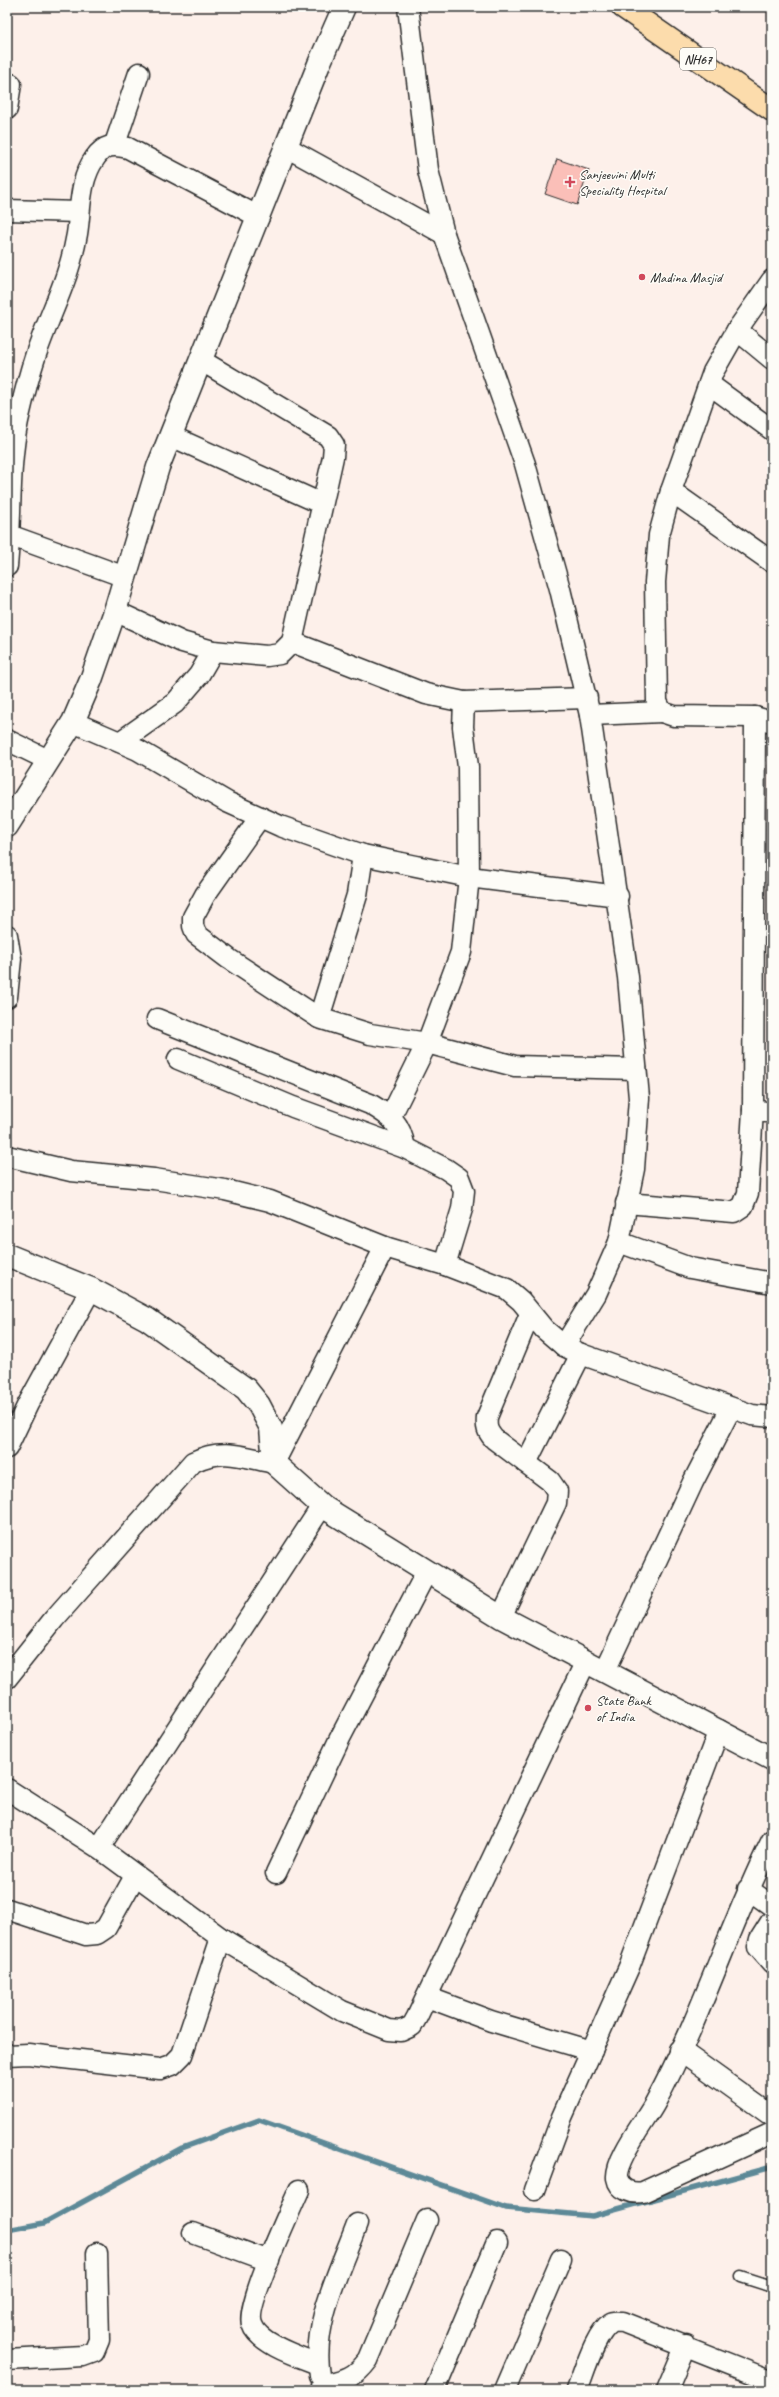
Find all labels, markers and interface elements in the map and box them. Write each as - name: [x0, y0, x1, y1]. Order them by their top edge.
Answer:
- road number: NH67: [680, 48, 716, 70]
- place label: Sanjeevini Multi Speciality Hospital: [579, 166, 668, 199]
- marker: Sanjeevini Multi Speciality Hospital: [564, 176, 576, 188]
- place label: Madina Masjid: [650, 269, 724, 286]
- marker: Madina Masjid: [637, 272, 647, 282]
- place label: State Bank of India: [596, 1692, 653, 1725]
- marker: State Bank of India: [583, 1703, 593, 1713]

